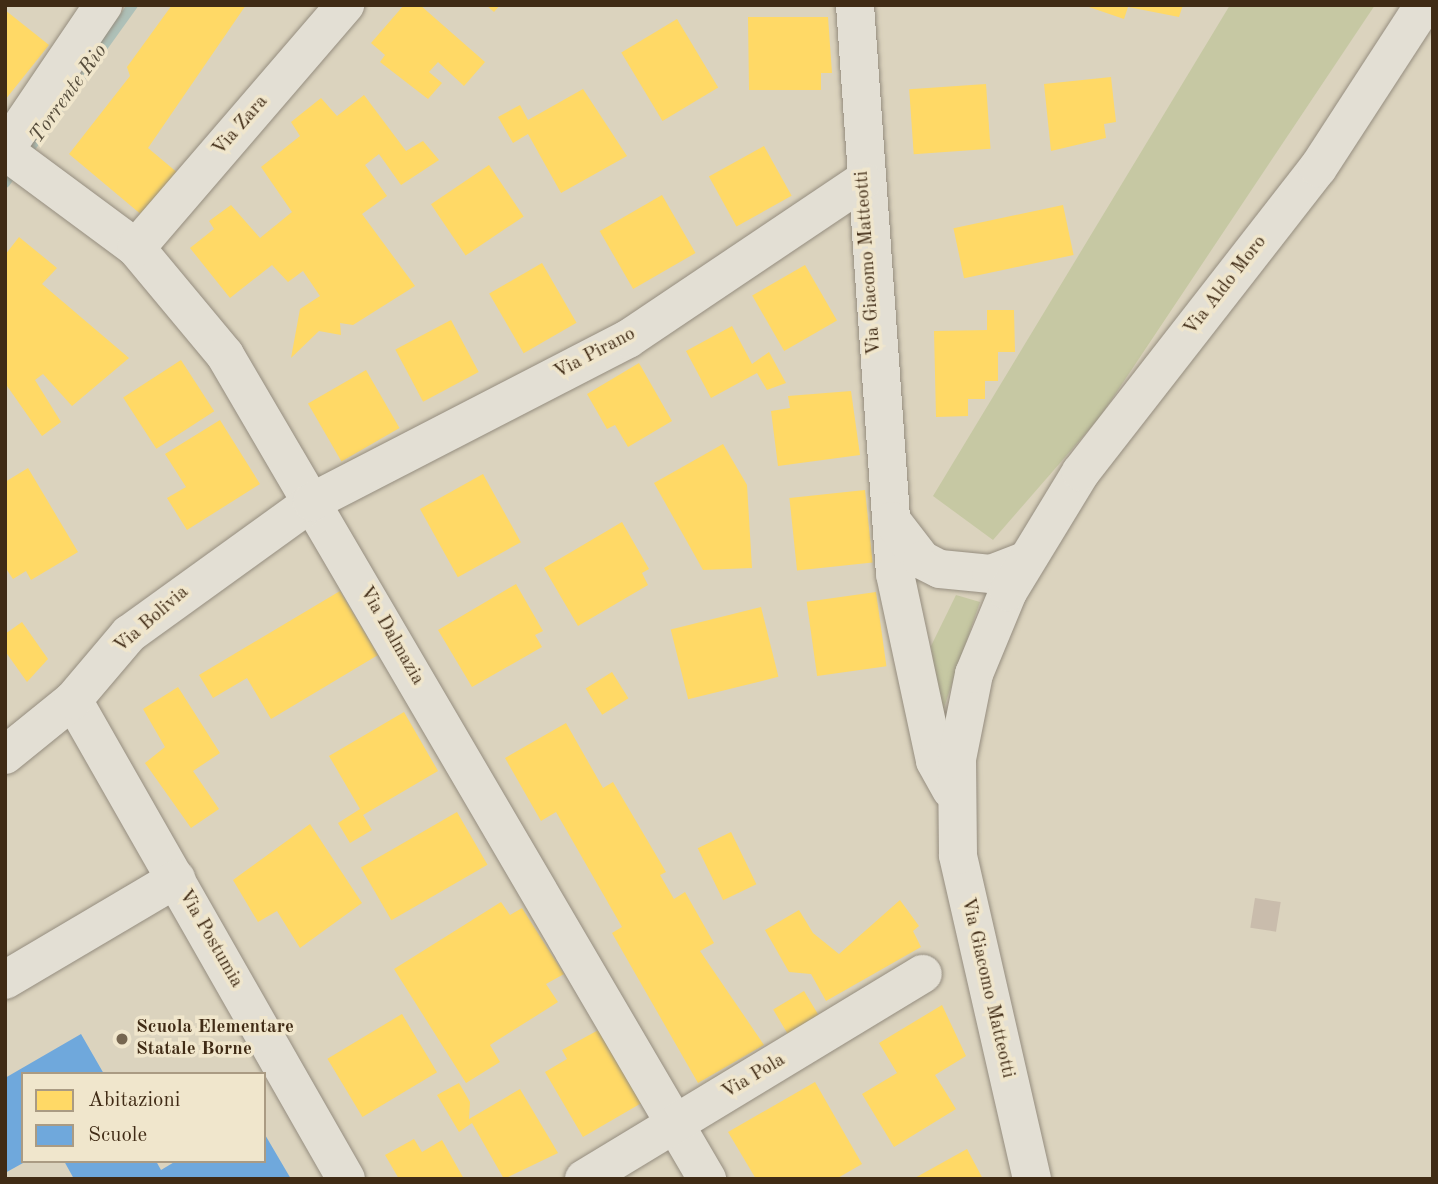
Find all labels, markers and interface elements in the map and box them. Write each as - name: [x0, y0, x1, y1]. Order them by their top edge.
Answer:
- water label: Torrente Rio: [25, 40, 113, 148]
- street label: Via Zara: [209, 91, 273, 161]
- street label: Via Giacomo Matteotti: [851, 170, 887, 356]
- street label: Via Aldo Moro: [1180, 231, 1272, 341]
- street label: Via Pirano: [551, 323, 639, 385]
- street label: Via Bolivia: [110, 582, 194, 658]
- street label: Via Dalmazia: [354, 583, 428, 689]
- street label: Via Postumia: [173, 886, 247, 992]
- street label: Via Giacomo Matteotti: [955, 895, 1019, 1081]
- place label: Scuola Elementare Statale Borne: [136, 1017, 294, 1061]
- marker: Scuola Elementare Statale Borne: [114, 1031, 130, 1047]
- street label: Via Pola: [718, 1049, 790, 1105]
- legend: [21, 1072, 266, 1163]
- text: Abitazioni: [88, 1090, 181, 1111]
- text: Scuole: [88, 1125, 147, 1146]

